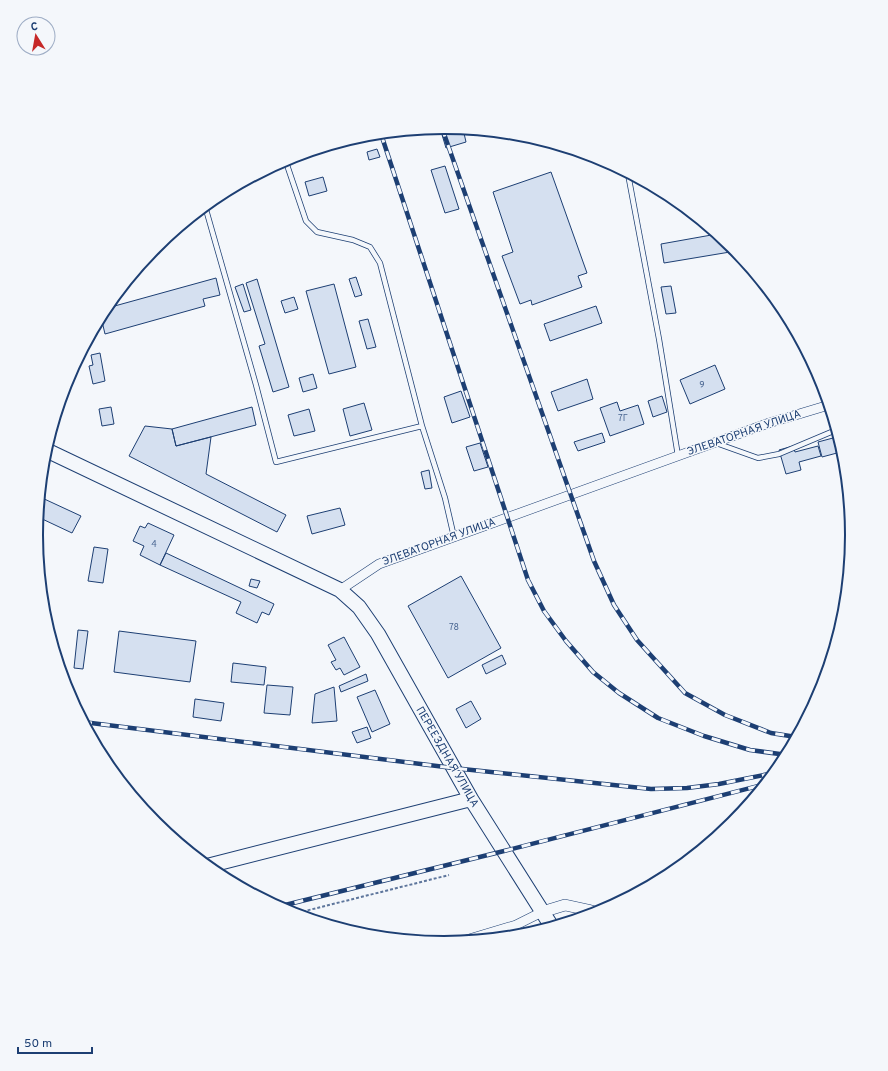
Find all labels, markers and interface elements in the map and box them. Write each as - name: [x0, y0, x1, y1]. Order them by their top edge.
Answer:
- north arrow: [16, 16, 56, 56]
- text: С: [29, 20, 39, 35]
- house number: 9: [699, 380, 705, 391]
- street label: ЭЛЕВАТОРНАЯ УЛИЦА: [685, 407, 803, 459]
- house number: 7Г: [618, 413, 628, 424]
- street label: ЭЛЕВАТОРНАЯ УЛИЦА: [380, 515, 498, 569]
- house number: 4: [151, 539, 157, 550]
- house number: 78: [449, 622, 459, 633]
- street label: ПЕРЕЕЗДНАЯ УЛИЦА: [412, 704, 482, 810]
- scale bar: [18, 1029, 92, 1055]
- text: 50 m: [24, 1036, 52, 1052]

